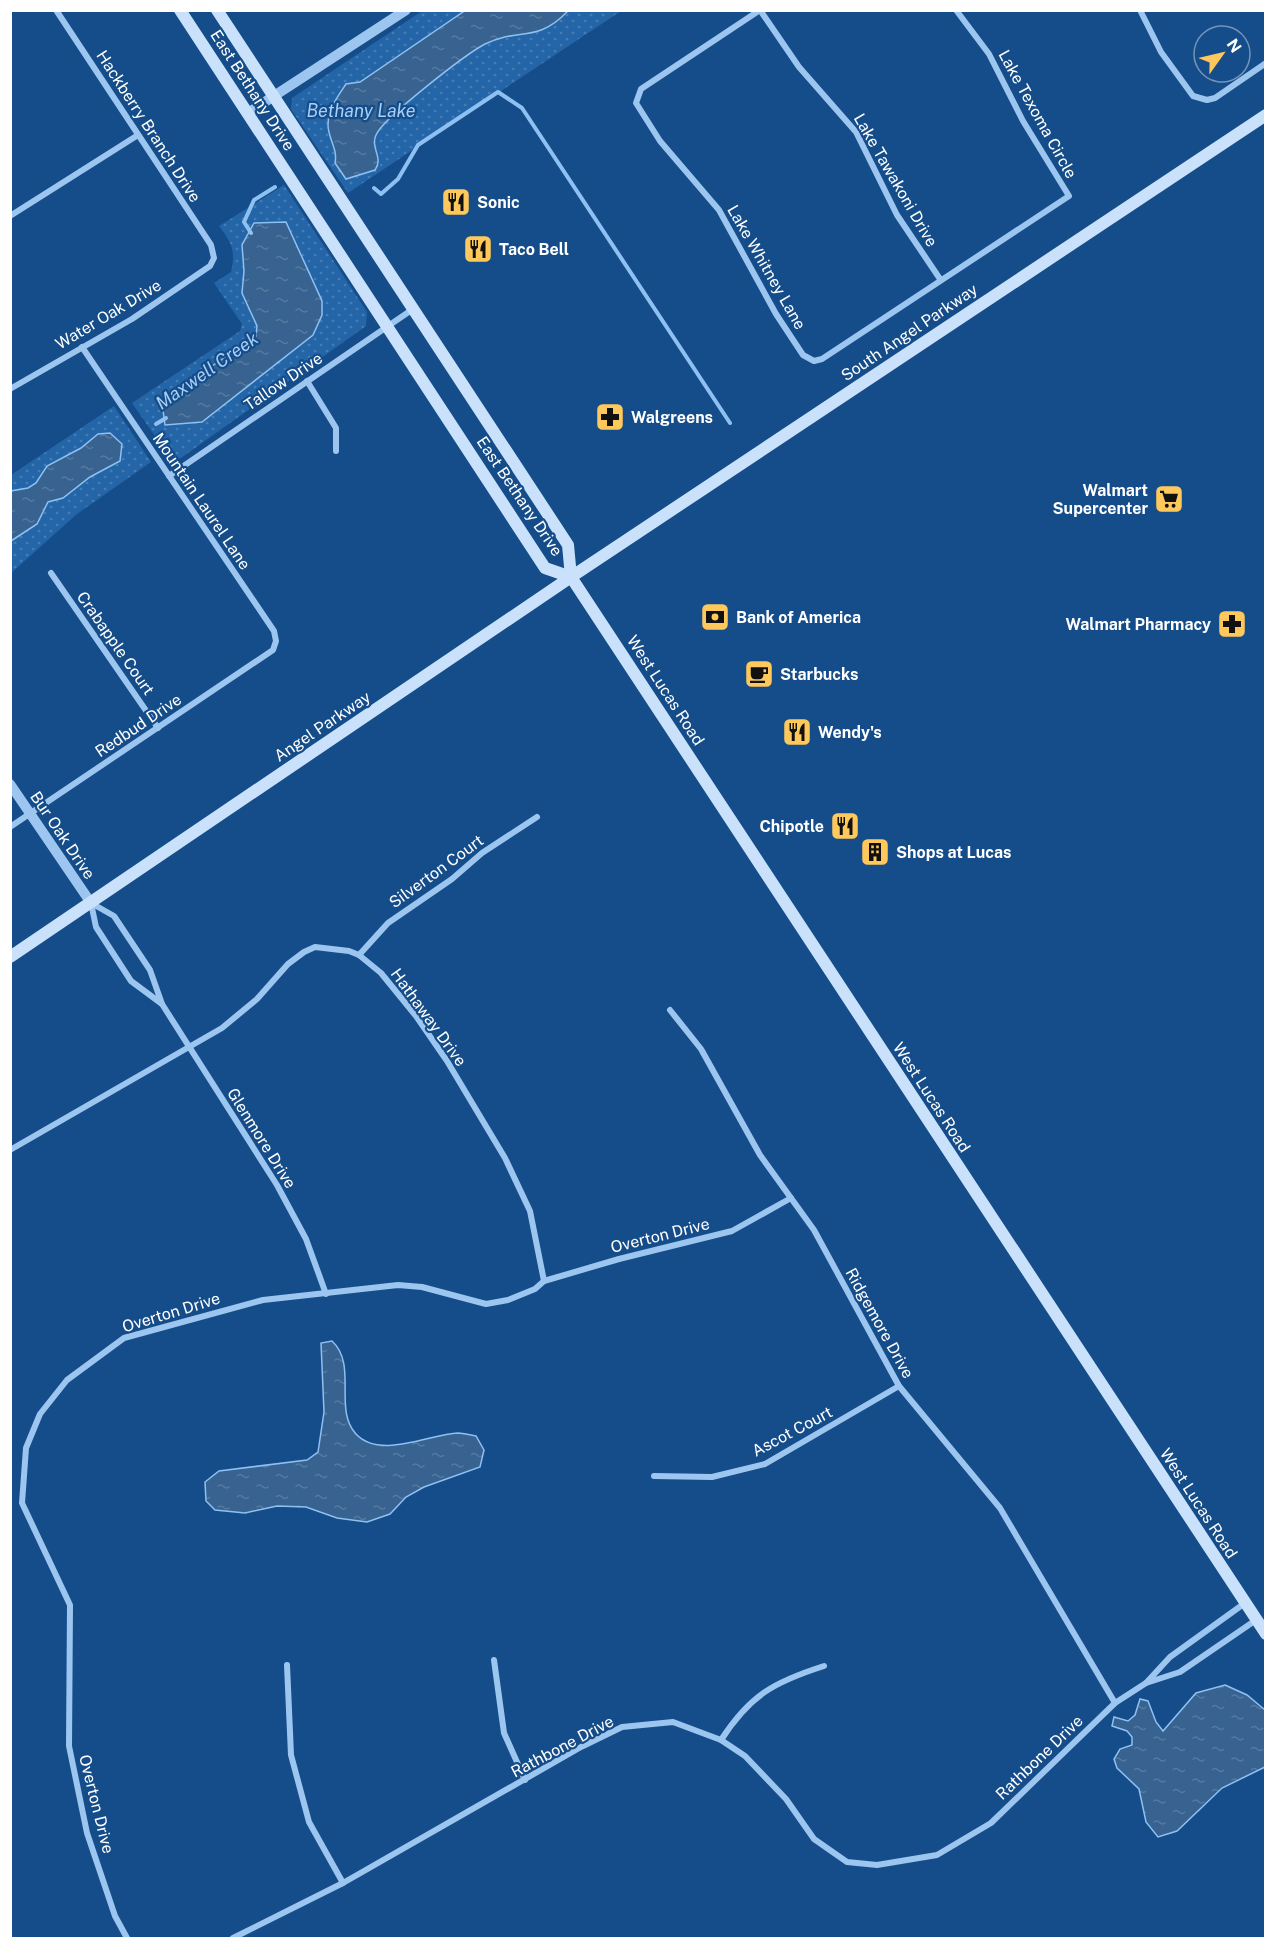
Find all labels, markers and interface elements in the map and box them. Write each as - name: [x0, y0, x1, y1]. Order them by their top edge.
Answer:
- north arrow: [1192, 24, 1252, 84]
- street label: East Bethany Drive: [206, 26, 299, 154]
- text: N: [1223, 35, 1245, 56]
- street label: Hackberry Branch Drive: [92, 47, 205, 206]
- street label: Lake Texoma Circle: [994, 47, 1081, 182]
- water label: Bethany Lake: [306, 100, 416, 121]
- street label: Lake Tawakoni Drive: [850, 110, 941, 250]
- restaurant icon: Sonic: [440, 186, 472, 218]
- place label: Sonic: [477, 193, 520, 212]
- street label: Lake Whitney Lane: [723, 202, 810, 333]
- restaurant icon: Taco Bell: [462, 233, 494, 265]
- place label: Taco Bell: [499, 240, 569, 259]
- street label: Water Oak Drive: [52, 275, 165, 353]
- street label: South Angel Parkway: [838, 279, 981, 385]
- water label: Maxwell Creek: [152, 327, 262, 414]
- street label: Tallow Drive: [241, 348, 326, 414]
- pharmacy icon: Walgreens: [594, 401, 626, 433]
- place label: Walgreens: [631, 408, 713, 427]
- street label: Mountain Laurel Lane: [149, 429, 254, 573]
- street label: East Bethany Drive: [473, 433, 567, 560]
- place label: Walmart Supercenter: [1052, 481, 1148, 518]
- supermarket icon: Walmart Supercenter: [1153, 483, 1185, 515]
- street label: Crabapple Court: [73, 588, 158, 699]
- bank icon: Bank of America: [699, 601, 731, 633]
- place label: Bank of America: [736, 608, 861, 627]
- pharmacy icon: Walmart Pharmacy: [1216, 608, 1248, 640]
- place label: Walmart Pharmacy: [1066, 615, 1211, 634]
- street label: West Lucas Road: [623, 632, 708, 749]
- cafe icon: Starbucks: [743, 658, 775, 690]
- place label: Starbucks: [780, 665, 858, 684]
- street label: Angel Parkway: [271, 687, 374, 766]
- street label: Redbud Drive: [92, 690, 185, 761]
- restaurant icon: Wendy's: [781, 716, 813, 748]
- place label: Wendy's: [818, 723, 882, 742]
- street label: Bur Oak Drive: [26, 788, 99, 883]
- restaurant icon: Chipotle: [829, 810, 861, 842]
- place label: Chipotle: [759, 817, 824, 836]
- street label: Silverton Court: [385, 831, 487, 912]
- building icon: Shops at Lucas: [859, 836, 891, 868]
- place label: Shops at Lucas: [896, 843, 1011, 862]
- street label: Hathaway Drive: [387, 965, 470, 1070]
- street label: West Lucas Road: [889, 1039, 974, 1156]
- street label: Glenmore Drive: [223, 1085, 300, 1192]
- street label: Overton Drive: [609, 1214, 712, 1257]
- street label: Ridgemore Drive: [841, 1265, 918, 1382]
- street label: Overton Drive: [120, 1289, 222, 1336]
- street label: Ascot Court: [749, 1402, 836, 1461]
- street label: West Lucas Road: [1156, 1445, 1241, 1562]
- street label: Rathbone Drive: [508, 1711, 617, 1781]
- street label: Rathbone Drive: [992, 1711, 1087, 1804]
- street label: Overton Drive: [75, 1753, 118, 1856]

